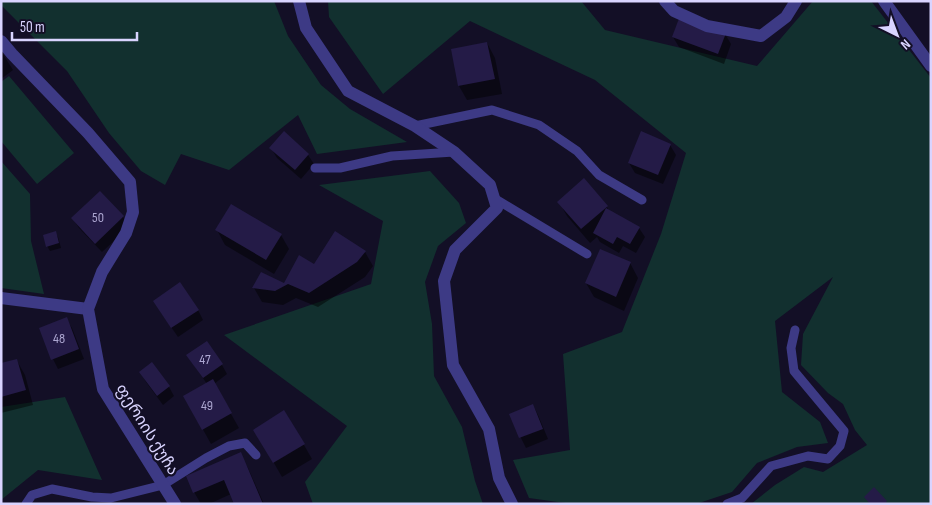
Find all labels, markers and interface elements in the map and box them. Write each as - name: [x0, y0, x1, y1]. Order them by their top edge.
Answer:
- scale bar: [12, 10, 138, 42]
- north arrow: [872, 10, 922, 60]
- text: 50 m: [20, 18, 45, 37]
- text: N: [897, 35, 914, 53]
- house number: 50: [92, 209, 104, 226]
- house number: 48: [53, 330, 65, 347]
- house number: 47: [199, 351, 211, 368]
- street label: ფერიის ქუჩა: [111, 381, 182, 479]
- house number: 49: [201, 397, 213, 414]

